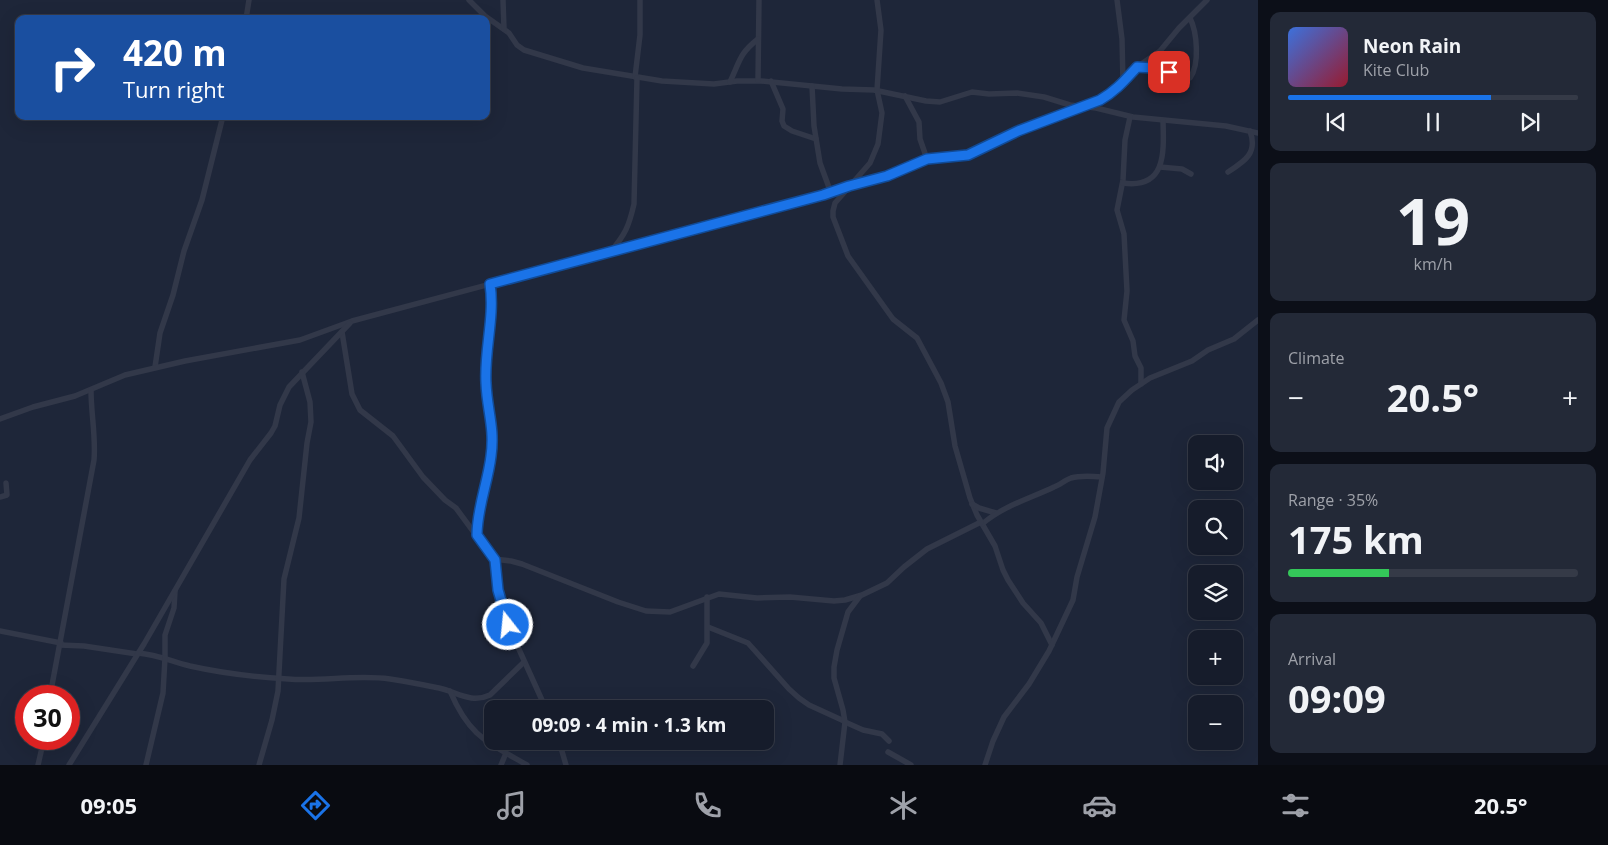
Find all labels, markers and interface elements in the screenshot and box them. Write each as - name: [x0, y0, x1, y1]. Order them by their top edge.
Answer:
- text: 420 m: [123, 29, 227, 76]
- text: Neon Rain: [1363, 33, 1461, 59]
- icon: right: [40, 35, 105, 100]
- pin: [1148, 51, 1190, 93]
- icon: arrive: [1155, 58, 1183, 86]
- text: Kite Club: [1363, 59, 1429, 81]
- text: Turn right: [123, 74, 225, 104]
- icon: previous: [1322, 108, 1350, 136]
- icon: pause: [1419, 108, 1447, 136]
- icon: next: [1516, 108, 1544, 136]
- text: 19: [1396, 176, 1470, 264]
- text: km/h: [1414, 253, 1452, 275]
- text: Climate: [1288, 347, 1345, 369]
- text: 20.5°: [1387, 371, 1479, 423]
- text: −: [1288, 378, 1304, 416]
- text: +: [1562, 378, 1578, 416]
- map controls: [1188, 435, 1243, 750]
- button: sound: [1188, 435, 1243, 490]
- text: Range · 35%: [1288, 489, 1378, 511]
- button: search: [1188, 500, 1243, 555]
- text: 175 km: [1288, 513, 1424, 565]
- button: layers: [1188, 565, 1243, 620]
- position arrow: [481, 598, 533, 650]
- button: +: [1188, 630, 1243, 685]
- text: Arrival: [1288, 648, 1336, 670]
- text: 09:09: [1288, 672, 1386, 724]
- speed limit sign: 30: [15, 685, 80, 750]
- button: −: [1188, 695, 1243, 750]
- text: 09:09 · 4 min · 1.3 km: [532, 712, 726, 738]
- icon: directions: [298, 788, 333, 823]
- icon: music: [494, 788, 529, 823]
- icon: phone: [690, 788, 725, 823]
- icon: climate: [886, 788, 921, 823]
- icon: car: [1082, 788, 1117, 823]
- icon: filters: [1278, 788, 1313, 823]
- text: 09:05: [80, 790, 137, 820]
- text: 20.5°: [1474, 790, 1527, 820]

